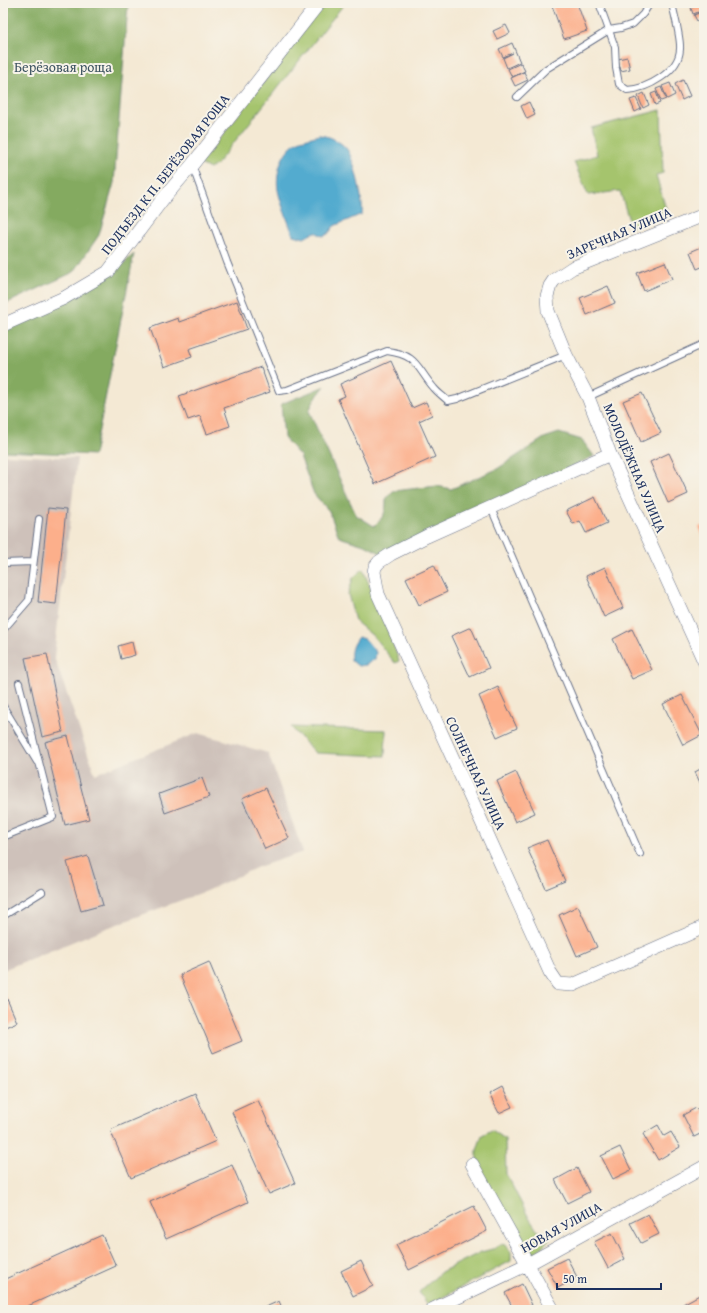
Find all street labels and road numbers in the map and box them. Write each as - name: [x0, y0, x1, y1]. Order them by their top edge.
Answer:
- street label: ПОДЪЕЗД К П. БЕРЁЗОВАЯ РОЩА: [96, 89, 234, 259]
- street label: ЗАРЕЧНАЯ УЛИЦА: [563, 202, 675, 264]
- street label: МОЛОДЁЖНАЯ УЛИЦА: [599, 400, 672, 536]
- street label: СОЛНЕЧНАЯ УЛИЦА: [441, 713, 511, 834]
- street label: НОВАЯ УЛИЦА: [517, 1196, 606, 1258]

